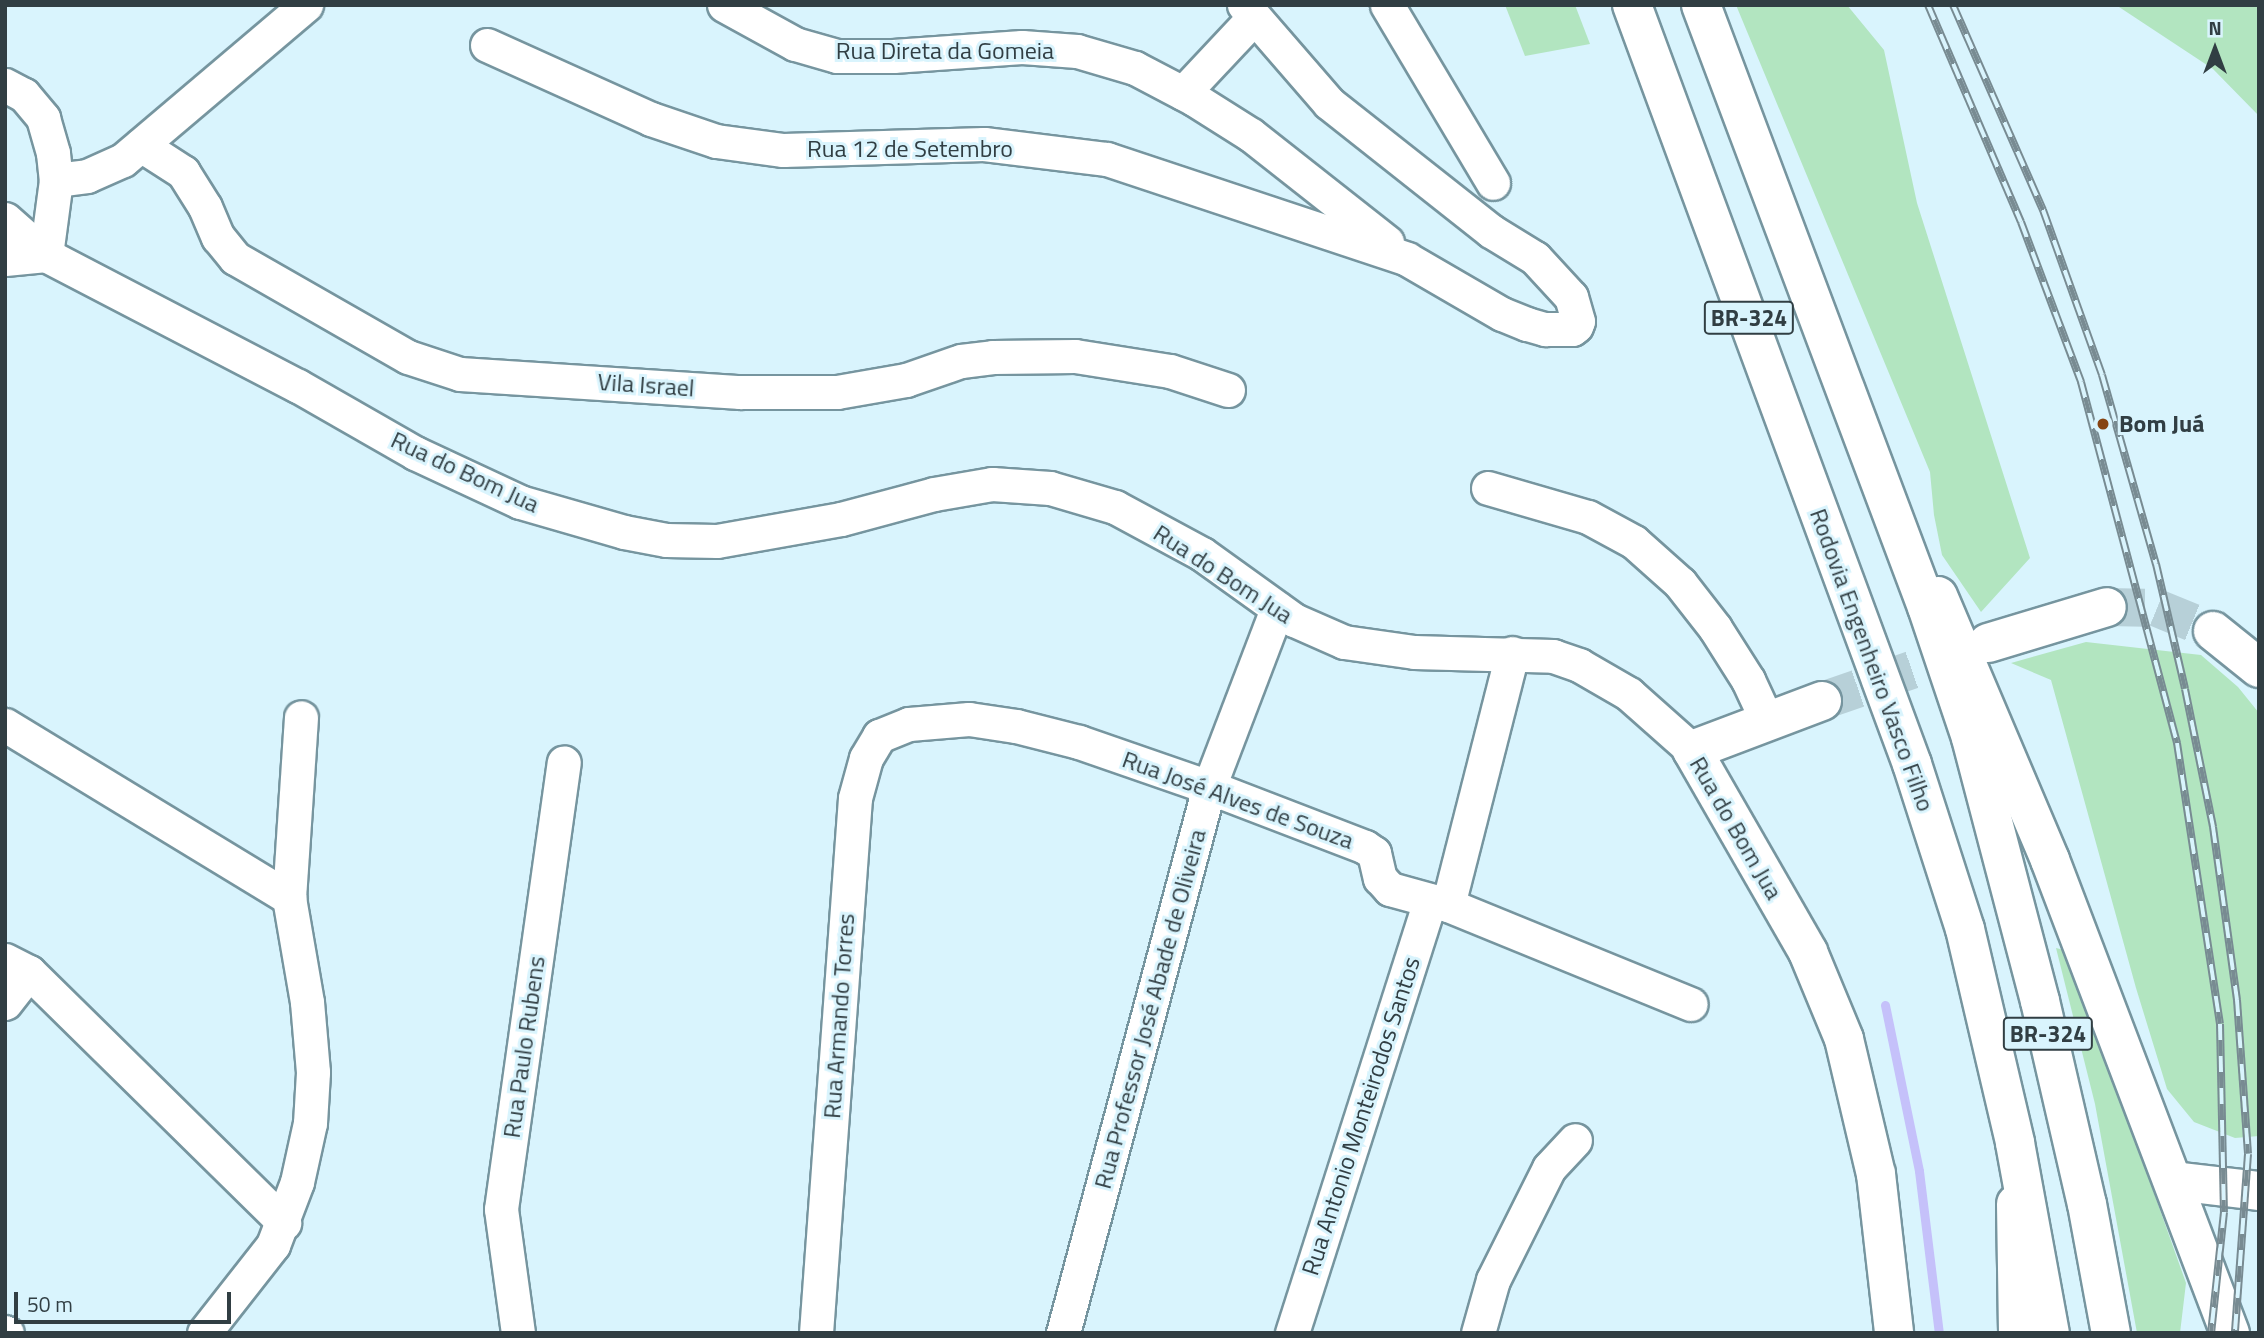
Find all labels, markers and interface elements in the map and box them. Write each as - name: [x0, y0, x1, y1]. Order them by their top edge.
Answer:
- text: N: [2208, 13, 2222, 42]
- north arrow: [2180, 14, 2250, 84]
- street label: Rua Direta da Gomeia: [836, 37, 1054, 65]
- street label: Rua 12 de Setembro: [807, 135, 1013, 163]
- road number: BR-324: [1704, 298, 1795, 338]
- street label: Vila Israel: [597, 367, 695, 403]
- place label: Bom Juá: [2119, 410, 2205, 438]
- marker: Bom Juá: [2093, 414, 2113, 434]
- street label: Rua do Bom Jua: [386, 425, 544, 519]
- street label: Rodovia Engenheiro Vasco Filho: [1804, 505, 1940, 815]
- street label: Rua do Bom Jua: [1148, 518, 1298, 630]
- street label: Rua José Alves de Souza: [1118, 745, 1358, 855]
- street label: Rua do Bom Jua: [1684, 752, 1788, 904]
- street label: Rua Professor José Abade de Oliveira: [1088, 826, 1212, 1192]
- street label: Rua Armando Torres: [817, 912, 861, 1120]
- street label: Rua Antonio Monteirodos Santos: [1296, 953, 1426, 1279]
- street label: Rua Paulo Rubens: [497, 954, 551, 1140]
- road number: BR-324: [2002, 1015, 2094, 1054]
- scale bar: [18, 1278, 234, 1322]
- text: 50 m: [27, 1288, 73, 1320]

